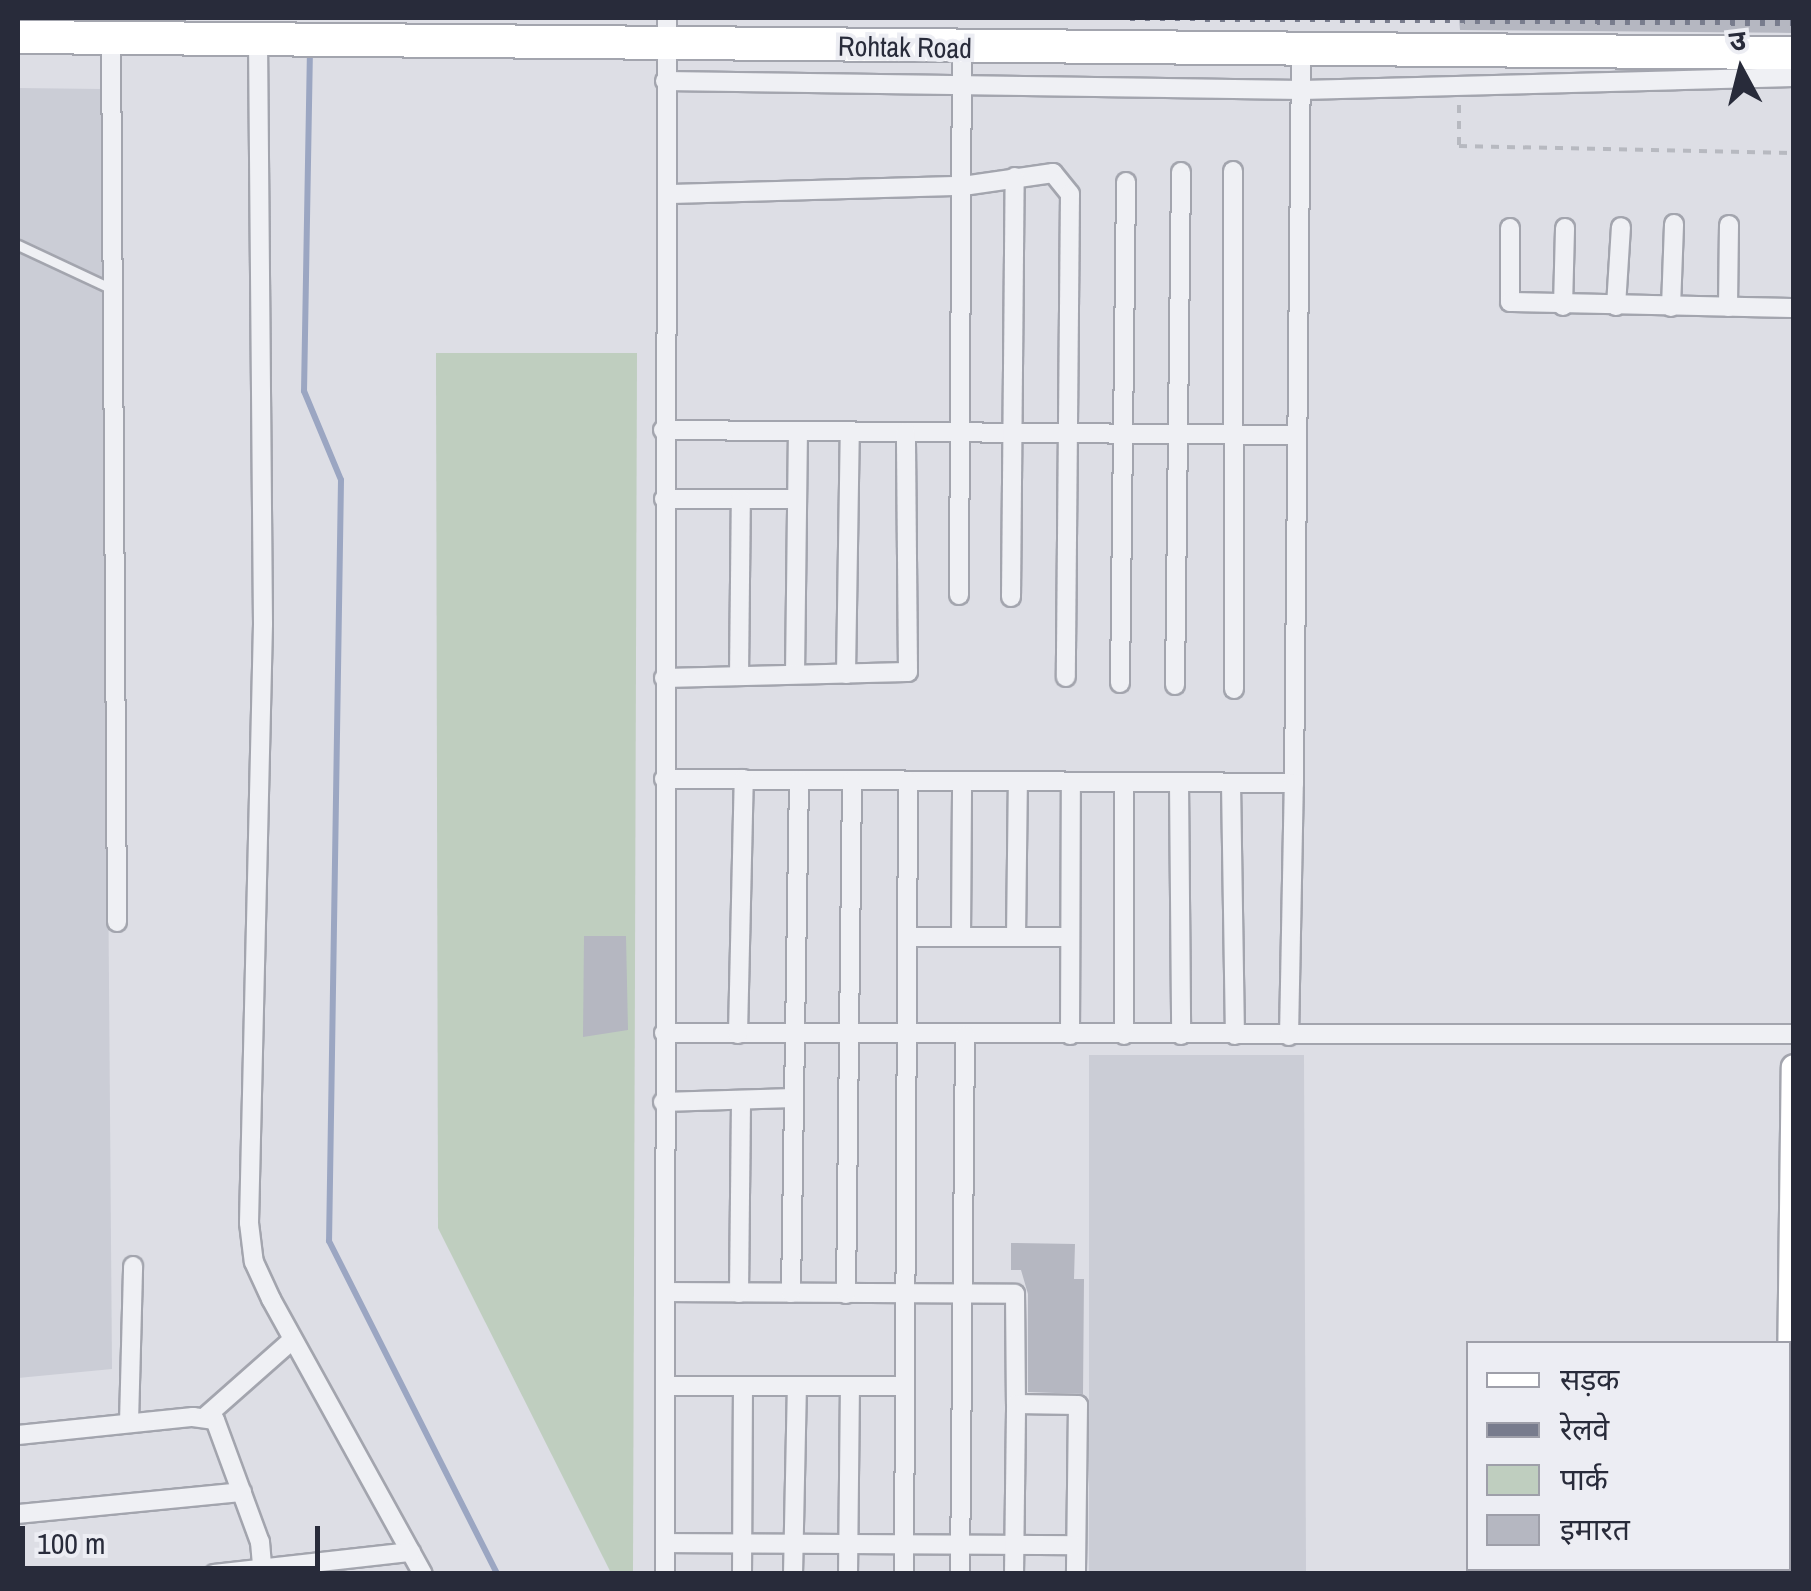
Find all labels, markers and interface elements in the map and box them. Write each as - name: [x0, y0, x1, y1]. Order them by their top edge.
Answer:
- north arrow: [1691, 20, 1791, 120]
- text: उ: [1727, 20, 1748, 60]
- street label: Rohtak Road: [838, 29, 972, 65]
- legend: [1466, 1341, 1791, 1571]
- text: सड़क: [1560, 1359, 1619, 1399]
- text: रेलवे: [1560, 1409, 1609, 1449]
- text: पार्क: [1560, 1459, 1608, 1499]
- scale bar: [25, 1506, 325, 1568]
- text: इमारत: [1560, 1509, 1630, 1549]
- text: 100 m: [37, 1523, 105, 1563]

